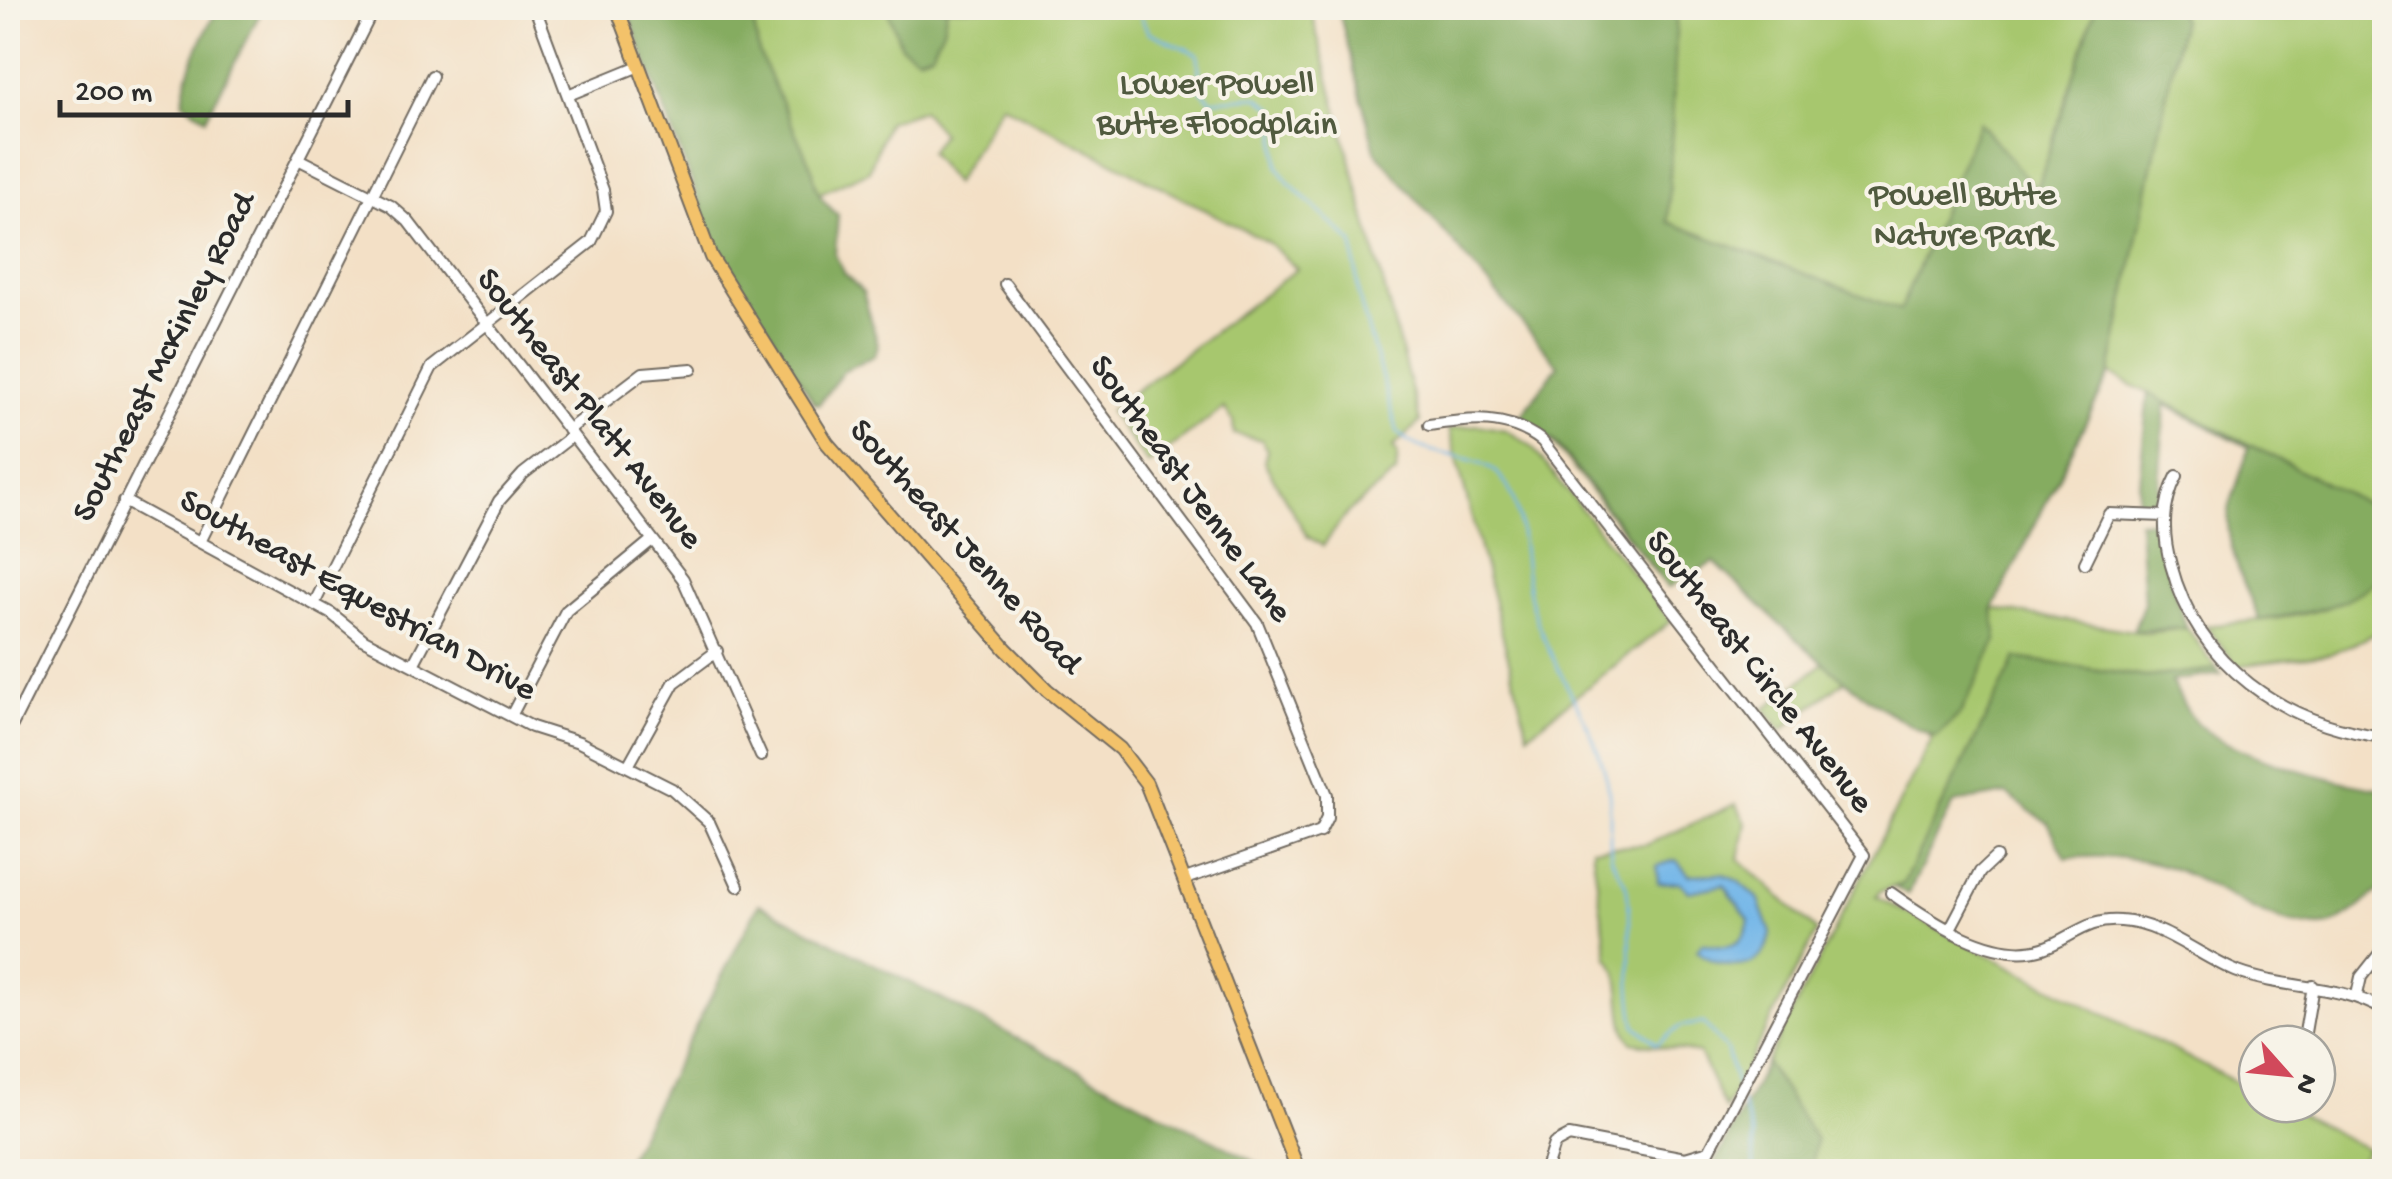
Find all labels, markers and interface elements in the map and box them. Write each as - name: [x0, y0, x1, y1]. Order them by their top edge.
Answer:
- scale bar: [60, 55, 348, 117]
- park label: Lower Powell Butte Floodplain: [1096, 66, 1338, 147]
- text: 200 m: [75, 77, 152, 112]
- park label: Powell Butte Nature Park: [1868, 177, 2058, 258]
- street label: Southeast McKinley Road: [65, 184, 268, 530]
- street label: Southeast Platt Avenue: [466, 261, 711, 559]
- street label: Southeast Jenne Lane: [1078, 348, 1300, 632]
- street label: Southeast Jenne Road: [839, 412, 1091, 686]
- street label: Southeast Equestrian Drive: [171, 482, 544, 713]
- street label: Southeast Circle Avenue: [1635, 524, 1882, 823]
- north arrow: [2237, 1024, 2337, 1124]
- text: N: [2286, 1068, 2324, 1099]

